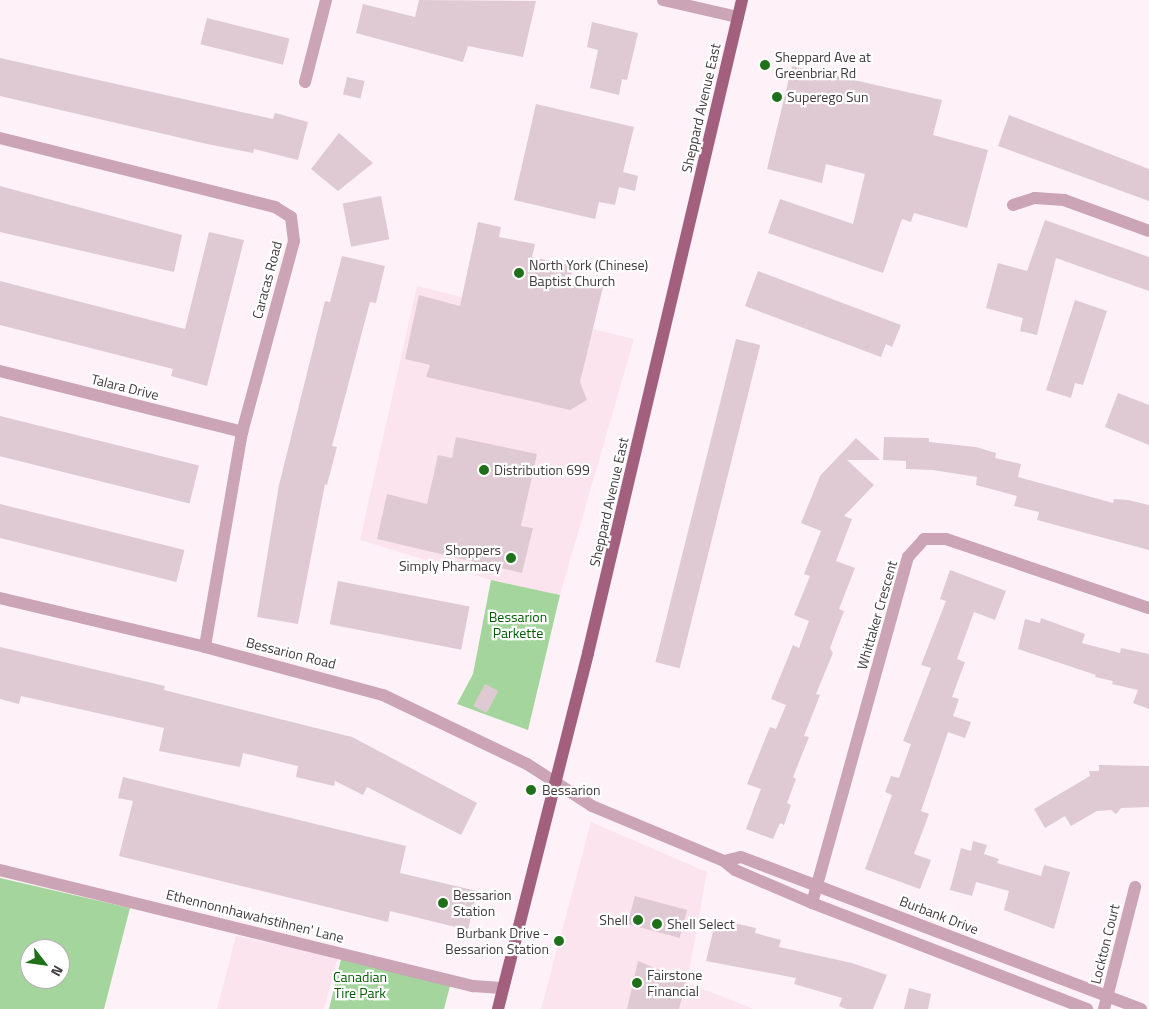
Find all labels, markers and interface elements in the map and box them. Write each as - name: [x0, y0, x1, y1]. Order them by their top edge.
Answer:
- street label: Sheppard Avenue East: [678, 42, 724, 174]
- place label: Sheppard Ave at Greenbriar Rd: [775, 49, 871, 82]
- marker: Sheppard Ave at Greenbriar Rd: [759, 59, 771, 71]
- place label: Superego Sun: [787, 89, 868, 105]
- marker: Superego Sun: [771, 91, 783, 103]
- street label: Caracas Road: [249, 239, 285, 321]
- place label: North York (Chinese) Baptist Church: [529, 257, 648, 290]
- marker: North York (Chinese) Baptist Church: [513, 267, 525, 279]
- street label: Talara Drive: [90, 371, 160, 403]
- street label: Sheppard Avenue East: [586, 436, 632, 568]
- place label: Distribution 699: [494, 462, 590, 478]
- marker: Distribution 699: [478, 464, 490, 476]
- place label: Shoppers Simply Pharmacy: [399, 542, 501, 574]
- marker: Shoppers Simply Pharmacy: [505, 552, 517, 564]
- street label: Whittaker Crescent: [853, 559, 901, 671]
- park label: Bessarion Parkette: [489, 609, 547, 642]
- street label: Bessarion Road: [244, 634, 338, 672]
- place label: Bessarion: [542, 782, 601, 798]
- marker: Bessarion: [524, 783, 538, 797]
- street label: Ethennonnhawahstihnen' Lane: [164, 886, 346, 946]
- place label: Bessarion Station: [453, 887, 512, 920]
- street label: Burbank Drive: [897, 892, 981, 938]
- marker: Bessarion Station: [437, 897, 449, 909]
- street label: Lockton Court: [1087, 902, 1123, 986]
- place label: Shell: [599, 912, 628, 928]
- marker: Shell: [632, 914, 644, 926]
- place label: Shell Select: [667, 916, 735, 932]
- marker: Shell Select: [651, 918, 663, 930]
- place label: Burbank Drive - Bessarion Station: [445, 925, 549, 958]
- marker: Burbank Drive - Bessarion Station: [553, 935, 565, 947]
- north arrow: [20, 939, 70, 989]
- text: N: [46, 962, 69, 981]
- place label: Fairstone Financial: [647, 967, 702, 1000]
- park label: Canadian Tire Park: [333, 969, 387, 1002]
- marker: Fairstone Financial: [631, 977, 643, 989]

